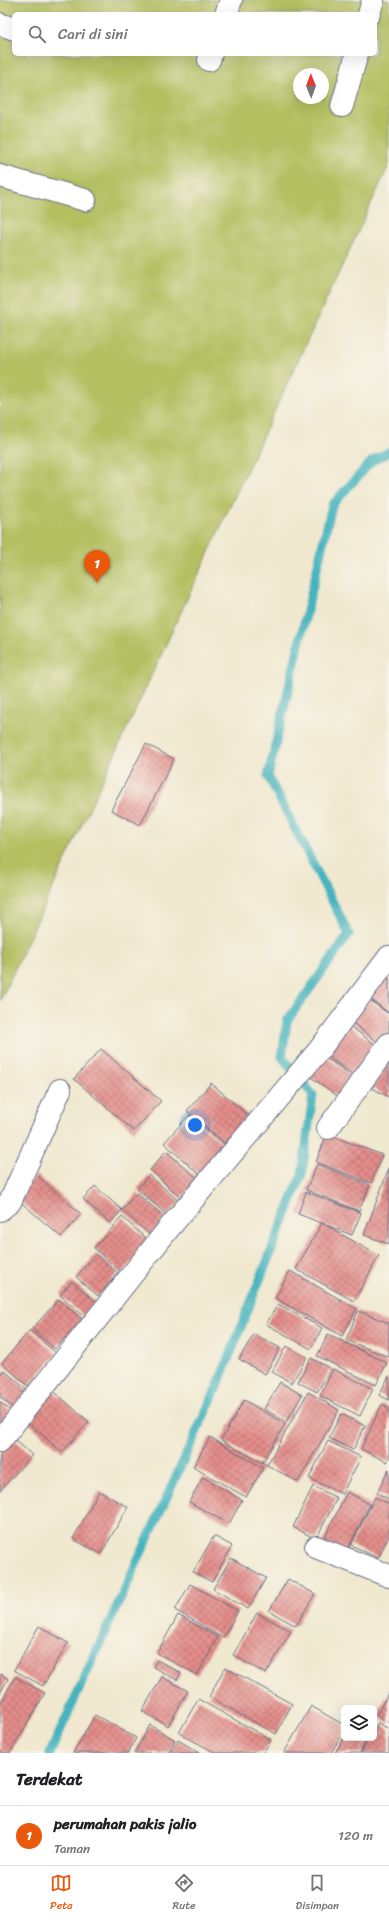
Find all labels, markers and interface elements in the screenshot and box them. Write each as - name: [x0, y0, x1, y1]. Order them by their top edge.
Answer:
- search box: [12, 12, 377, 56]
- text: Cari di sini: [58, 21, 128, 47]
- icon: search: [26, 23, 48, 45]
- north arrow: [293, 68, 329, 104]
- pin: 1: [84, 550, 110, 583]
- your location: [185, 1115, 205, 1135]
- map controls: [341, 1705, 377, 1741]
- button: layers: [341, 1705, 377, 1741]
- text: Terdekat: [16, 1764, 82, 1794]
- text: perumahan pakis jalio: [54, 1811, 196, 1837]
- text: 1: [26, 1824, 32, 1847]
- text: 120 m: [338, 1824, 373, 1847]
- text: Taman: [54, 1837, 90, 1860]
- tab: Peta: [50, 1872, 73, 1915]
- tab: Rute: [173, 1872, 196, 1915]
- tab: Disimpan: [296, 1872, 339, 1915]

